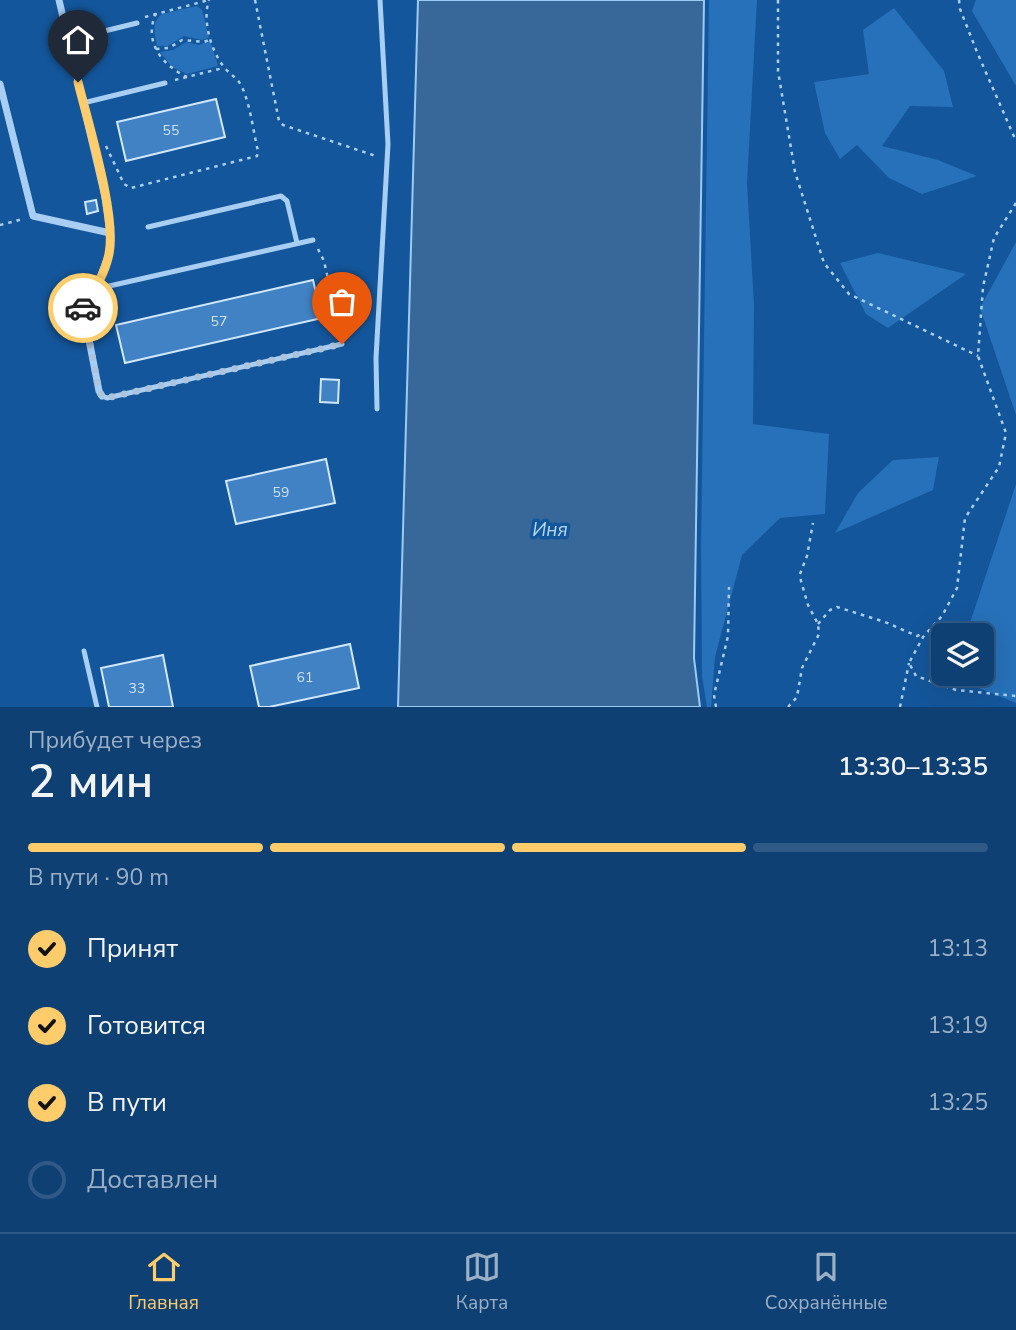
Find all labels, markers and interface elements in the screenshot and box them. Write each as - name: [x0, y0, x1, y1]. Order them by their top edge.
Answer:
- pin: [48, 10, 108, 82]
- icon: home: [59, 21, 97, 59]
- house number: 55: [163, 121, 179, 140]
- pin: [312, 272, 372, 344]
- courier: [48, 273, 118, 343]
- icon: bag: [323, 283, 361, 321]
- icon: car: [64, 289, 102, 327]
- house number: 57: [211, 312, 227, 331]
- house number: 59: [273, 483, 289, 502]
- water label: Иня: [532, 517, 568, 543]
- map controls: [931, 623, 994, 686]
- button: layers: [931, 623, 994, 686]
- house number: 61: [297, 668, 313, 687]
- house number: 33: [129, 679, 145, 698]
- text: Прибудет через: [28, 725, 202, 756]
- text: 13:30–13:35: [838, 749, 988, 784]
- text: 2 мин: [28, 750, 153, 813]
- text: В пути · 90 m: [28, 862, 169, 893]
- icon: check: [28, 930, 66, 968]
- text: Принят: [87, 931, 178, 966]
- text: 13:13: [928, 933, 988, 964]
- icon: check: [28, 1007, 66, 1045]
- text: Готовится: [87, 1008, 206, 1043]
- text: 13:19: [928, 1010, 988, 1041]
- icon: check: [28, 1084, 66, 1122]
- text: В пути: [87, 1085, 167, 1120]
- text: 13:25: [928, 1087, 988, 1118]
- text: Доставлен: [87, 1162, 218, 1197]
- tab: Главная: [128, 1248, 199, 1316]
- tab: Карта: [456, 1248, 508, 1316]
- tab: Сохранённые: [765, 1248, 888, 1316]

